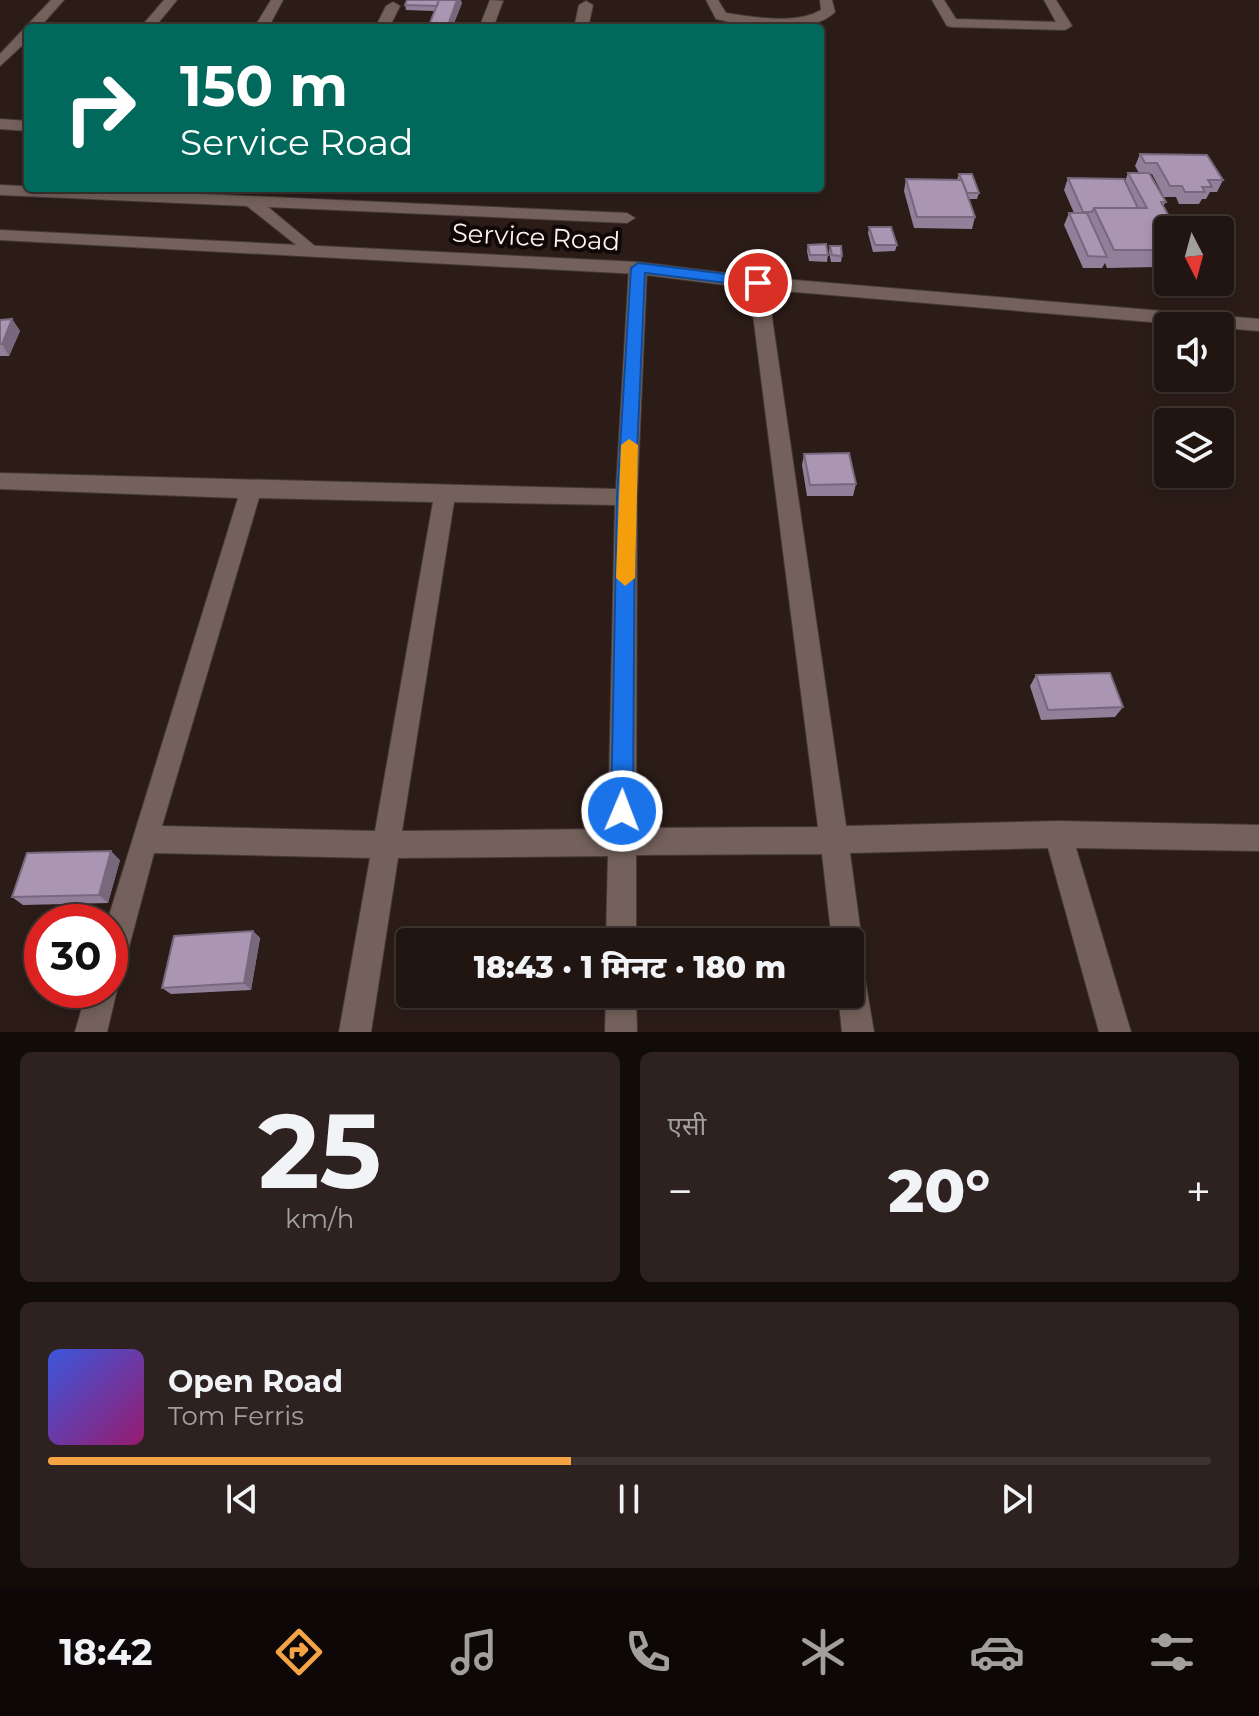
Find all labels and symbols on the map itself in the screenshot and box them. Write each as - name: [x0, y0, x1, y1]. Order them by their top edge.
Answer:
- north arrow: [1154, 216, 1234, 296]
- street label: Service Road: [451, 217, 621, 257]
- pin: [724, 249, 792, 317]
- position arrow: [580, 769, 664, 853]
- speed limit sign: 30: [24, 904, 128, 1008]

